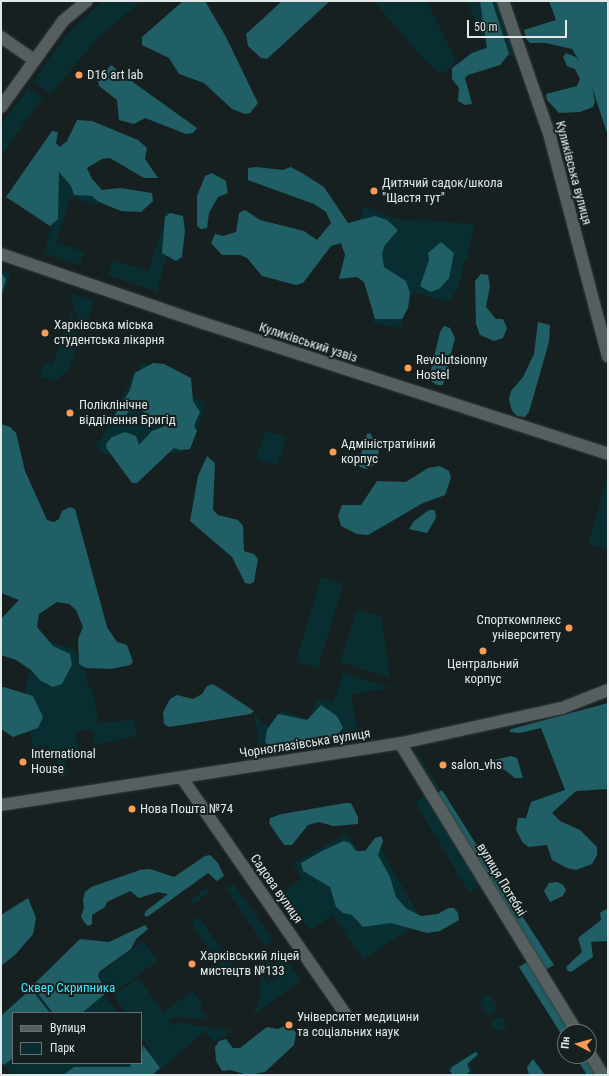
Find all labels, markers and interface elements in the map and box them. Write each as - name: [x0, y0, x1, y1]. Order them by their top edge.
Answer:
- scale bar: [469, 12, 569, 38]
- text: 50 m: [474, 20, 498, 34]
- place label: D16 art lab: [87, 67, 143, 83]
- marker: D16 art lab: [74, 70, 84, 80]
- street label: Куликівська вулиця: [552, 119, 594, 227]
- place label: Дитячий садок/школа "Щастя тут": [382, 176, 503, 207]
- marker: Дитячий садок/школа "Щастя тут": [369, 186, 379, 196]
- place label: Харківська міська студентська лікарня: [54, 318, 164, 349]
- street label: Куликівський узвіз: [257, 320, 359, 366]
- marker: Харківська міська студентська лікарня: [39, 327, 51, 339]
- place label: Revolutsionny Hostel: [416, 353, 487, 384]
- marker: Revolutsionny Hostel: [403, 363, 413, 373]
- place label: Поліклінічне відділення Бригід: [79, 398, 176, 429]
- marker: Поліклінічне відділення Бригід: [64, 407, 76, 419]
- place label: Адміністратиіний корпус: [341, 437, 436, 468]
- marker: Адміністратиіний корпус: [328, 447, 338, 457]
- place label: Спорткомплекс університету: [477, 613, 561, 644]
- marker: Спорткомплекс університету: [564, 623, 574, 633]
- marker: Центральний корпус: [478, 646, 488, 656]
- place label: Центральний корпус: [447, 657, 519, 688]
- street label: Чорноглазівська вулиця: [238, 726, 372, 762]
- place label: International House: [31, 747, 96, 778]
- marker: International House: [18, 757, 28, 767]
- place label: salon_vhs: [451, 757, 502, 773]
- marker: salon_vhs: [438, 760, 448, 770]
- place label: Нова Пошта №74: [140, 801, 233, 817]
- marker: Нова Пошта №74: [127, 804, 137, 814]
- street label: вулиця Потебні: [473, 841, 529, 919]
- street label: Садова вулиця: [246, 851, 306, 927]
- place label: Харківський ліцей мистецтв №133: [200, 949, 299, 980]
- marker: Харківський ліцей мистецтв №133: [187, 959, 197, 969]
- park label: Сквер Скрипника: [21, 980, 115, 996]
- place label: Університет медицини та соціальних наук: [297, 1010, 419, 1041]
- legend: [12, 1012, 142, 1064]
- marker: Університет медицини та соціальних наук: [284, 1020, 294, 1030]
- text: Вулиця: [50, 1021, 86, 1035]
- north arrow: [557, 1024, 597, 1064]
- text: Пн: [558, 1036, 573, 1050]
- text: Парк: [50, 1041, 75, 1055]

